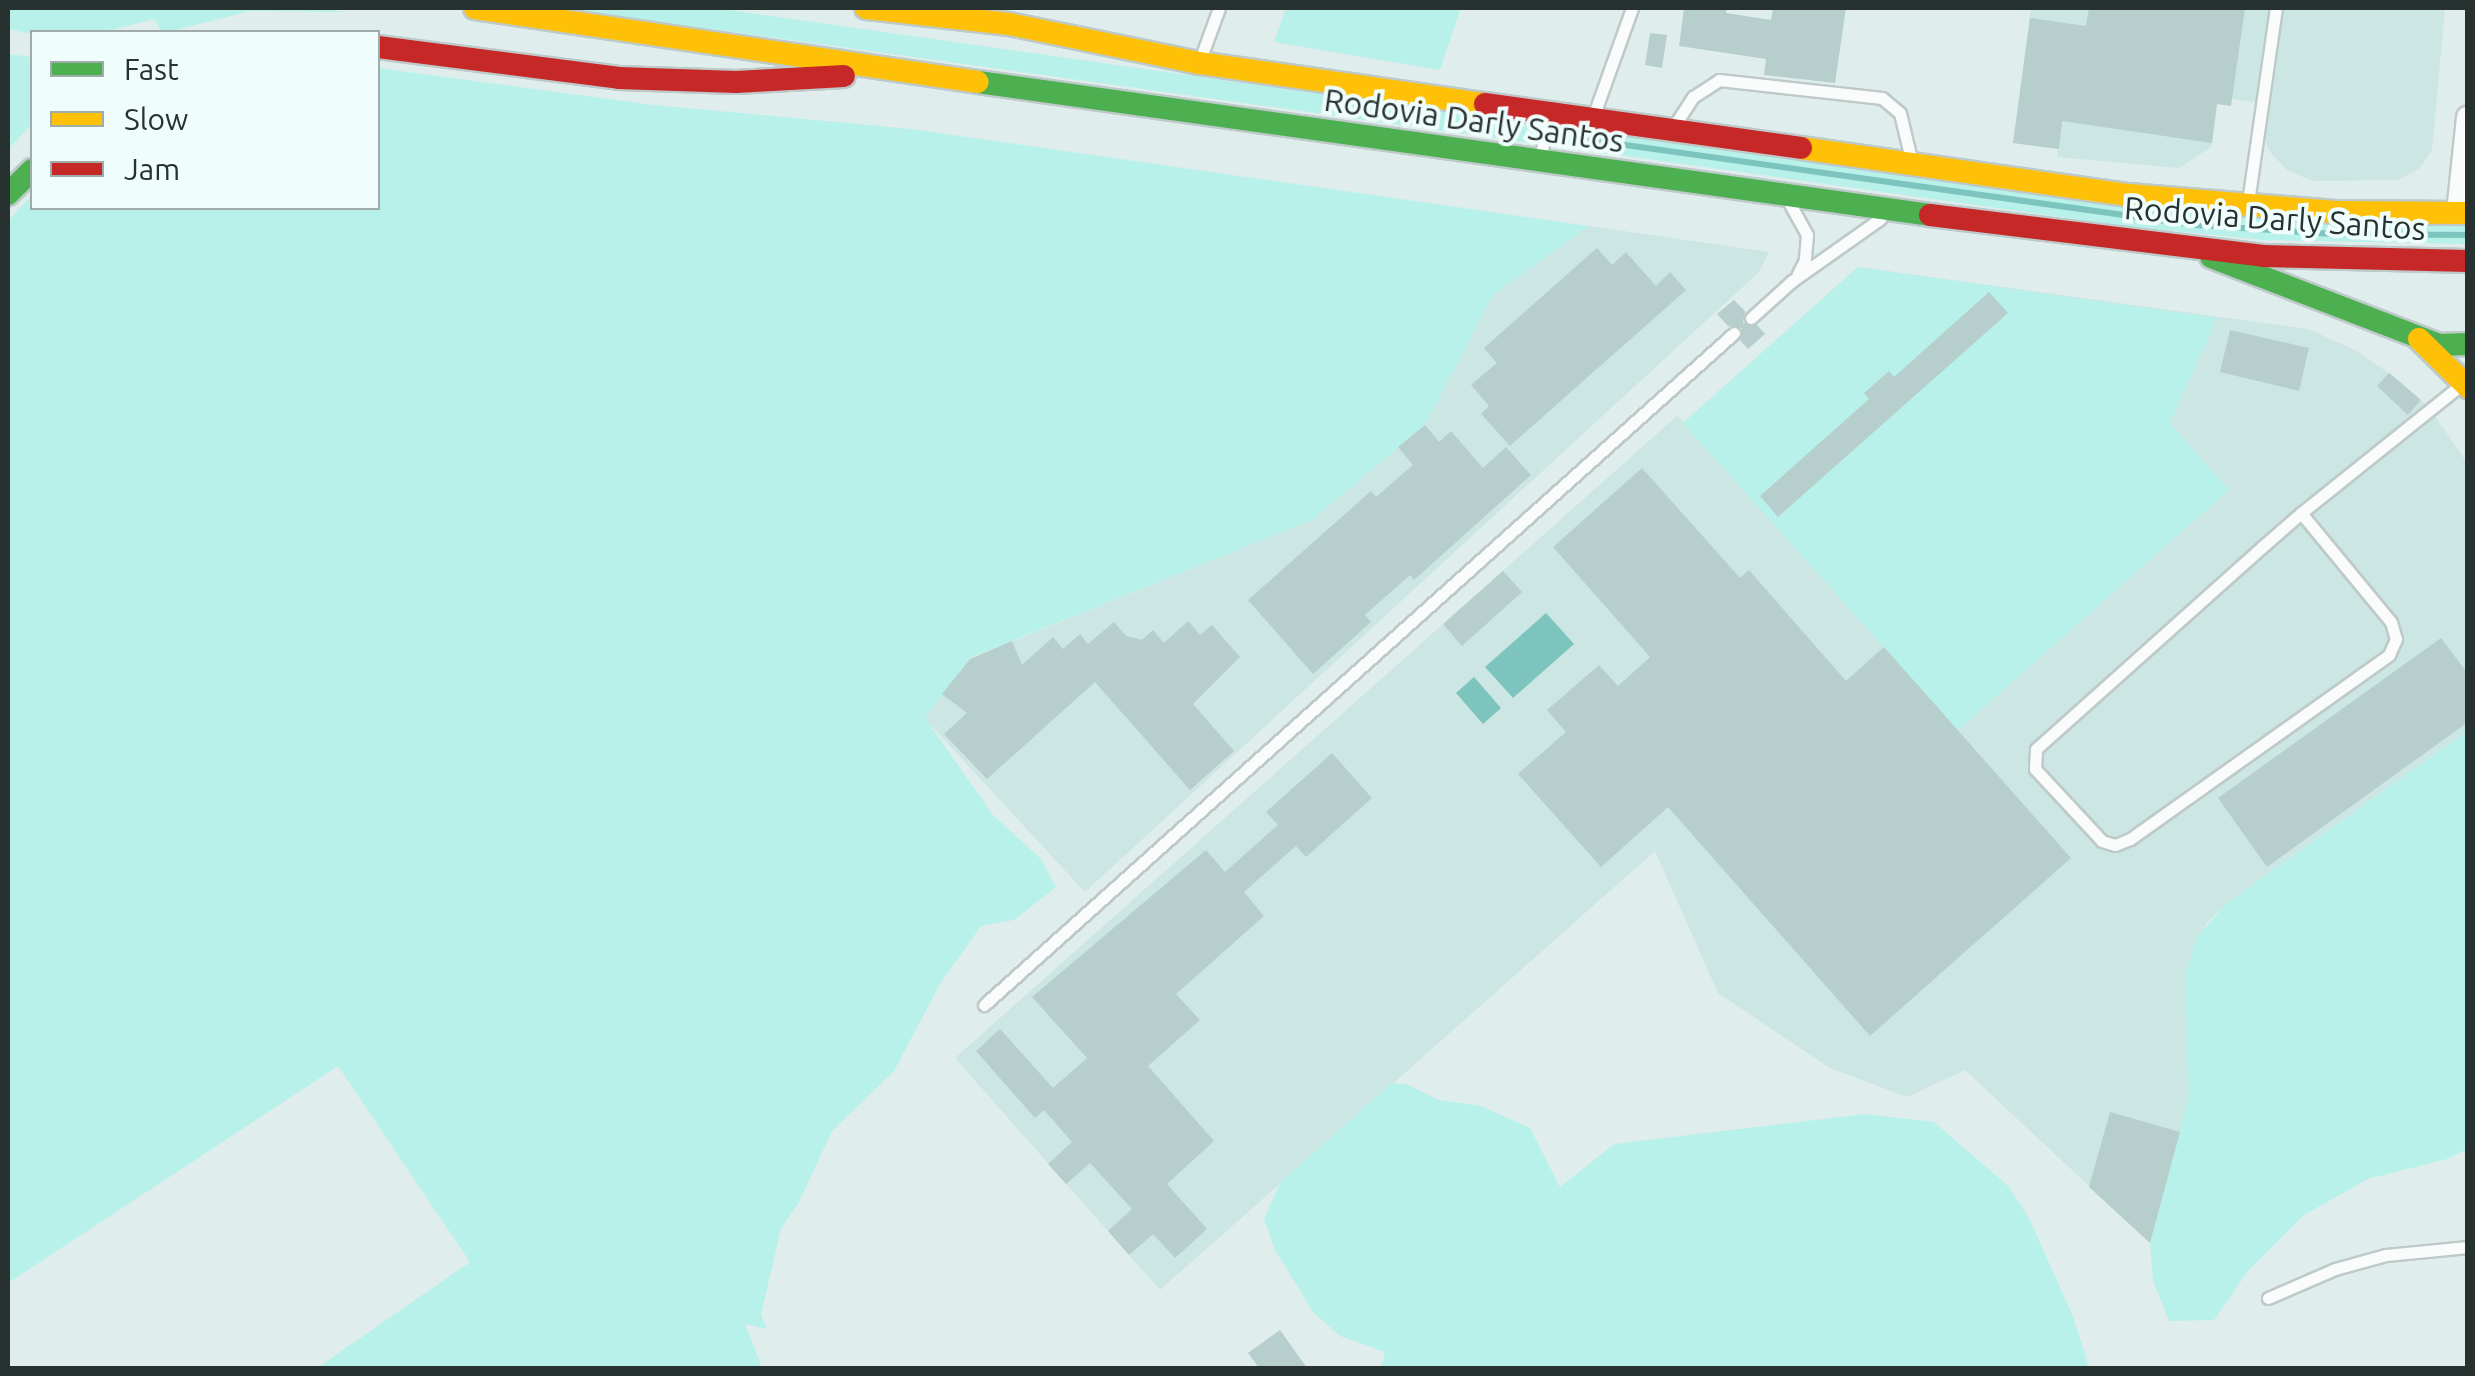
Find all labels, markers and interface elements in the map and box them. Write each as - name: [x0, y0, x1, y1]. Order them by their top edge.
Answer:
- legend: [30, 30, 380, 210]
- text: Fast: [124, 52, 179, 86]
- street label: Rodovia Darly Santos: [1322, 80, 1626, 160]
- text: Slow: [124, 102, 188, 136]
- text: Jam: [124, 152, 180, 186]
- street label: Rodovia Darly Santos: [2123, 188, 2427, 248]

